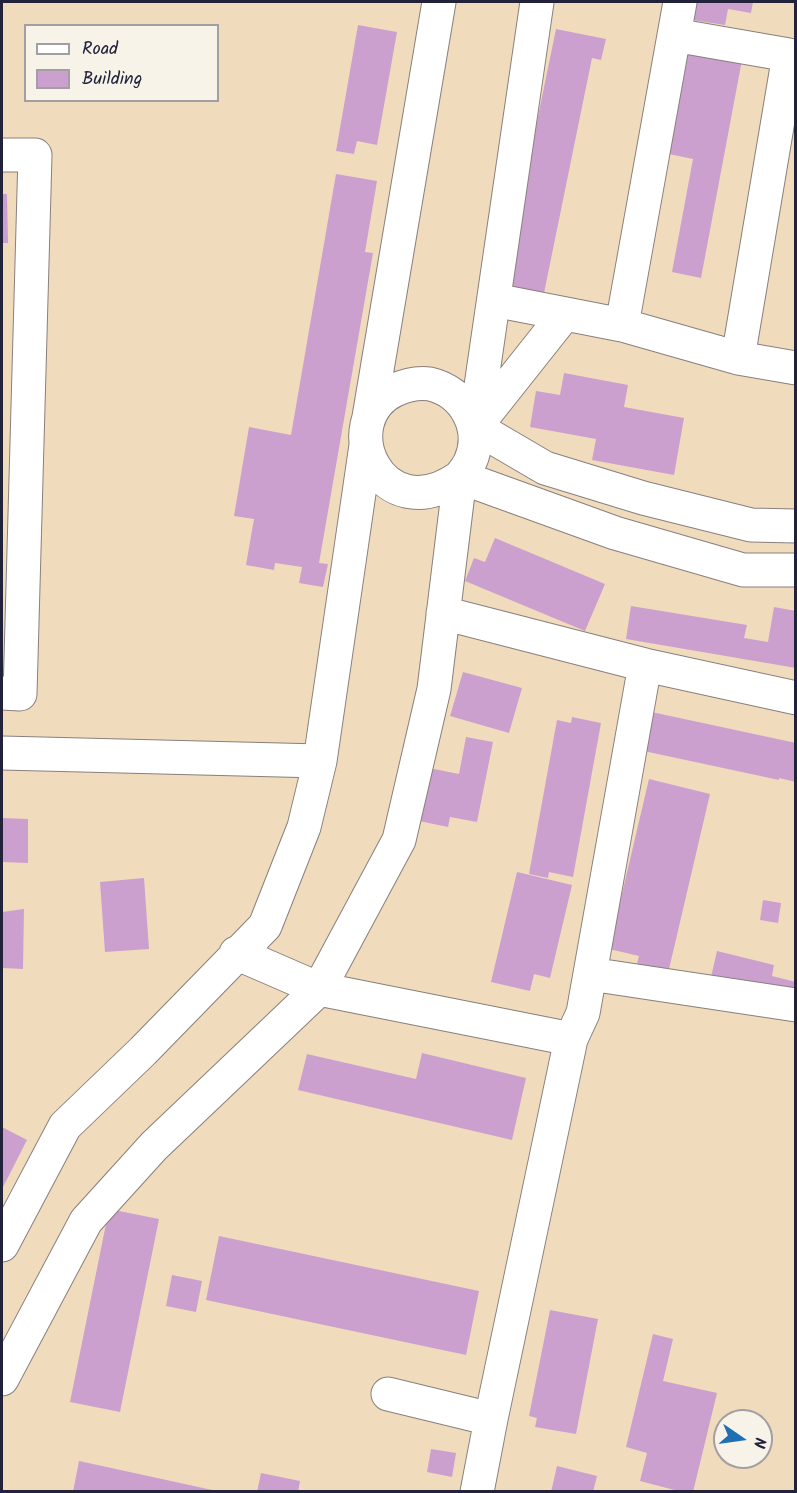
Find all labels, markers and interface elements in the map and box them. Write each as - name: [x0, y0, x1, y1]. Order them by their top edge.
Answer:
- legend: [24, 24, 219, 102]
- text: Road: [82, 35, 118, 64]
- text: Building: [82, 65, 142, 94]
- north arrow: [713, 1409, 773, 1469]
- text: N: [746, 1435, 772, 1450]

